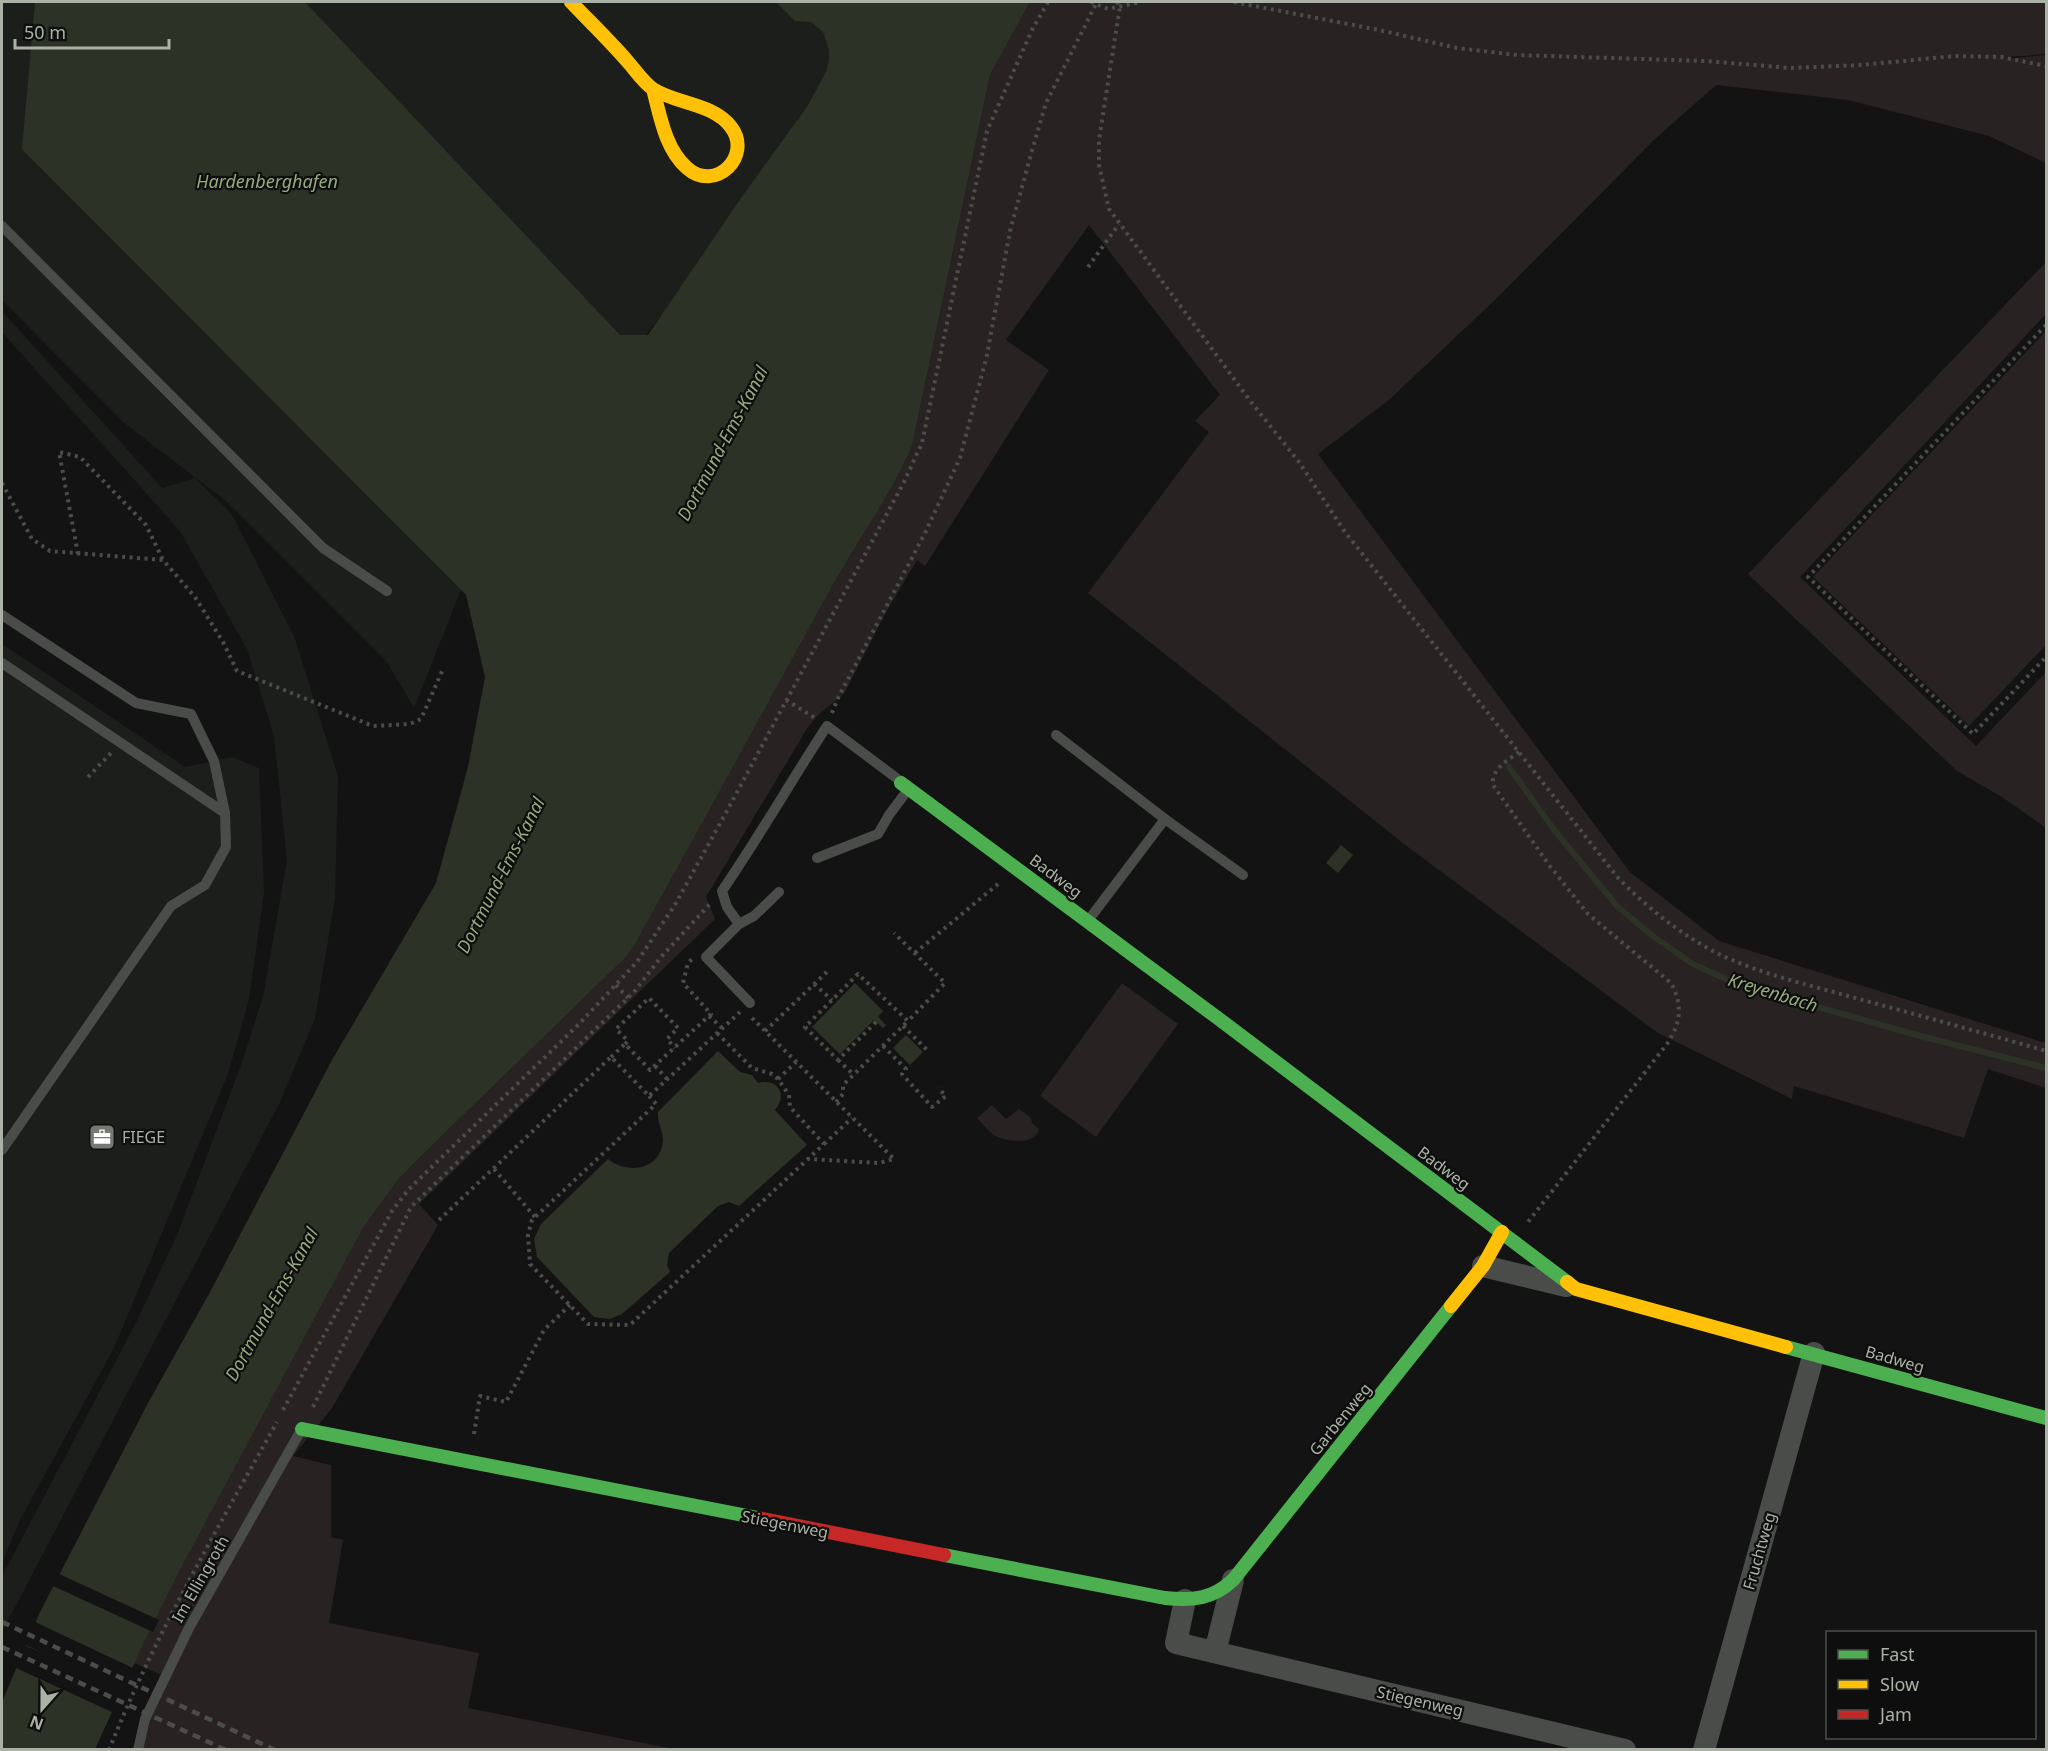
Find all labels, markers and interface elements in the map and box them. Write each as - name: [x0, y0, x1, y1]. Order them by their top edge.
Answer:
- scale bar: [15, 12, 170, 50]
- text: 50 m: [24, 20, 66, 44]
- water label: Hardenberghafen: [196, 169, 338, 193]
- water label: Dortmund-Ems-Kanal: [671, 361, 773, 525]
- water label: Dortmund-Ems-Kanal: [450, 793, 550, 957]
- street label: Badweg: [1025, 849, 1087, 903]
- water label: Kreyenbach: [1725, 967, 1821, 1017]
- office icon: FIEGE: [87, 1122, 117, 1152]
- place label: FIEGE: [122, 1126, 165, 1148]
- street label: Badweg: [1413, 1141, 1475, 1195]
- water label: Dortmund-Ems-Kanal: [219, 1223, 323, 1385]
- street label: Badweg: [1863, 1340, 1927, 1378]
- street label: Garbenweg: [1304, 1378, 1376, 1460]
- street label: Stiegenweg: [740, 1505, 830, 1543]
- street label: Fruchtweg: [1737, 1510, 1781, 1592]
- street label: Im Ellingroth: [166, 1531, 234, 1627]
- legend: [1826, 1631, 2036, 1739]
- text: Fast: [1880, 1642, 1915, 1666]
- text: Slow: [1880, 1672, 1919, 1696]
- north arrow: [12, 1679, 72, 1739]
- street label: Stiegenweg: [1375, 1680, 1465, 1722]
- text: Jam: [1878, 1702, 1912, 1726]
- text: N: [27, 1710, 47, 1736]

